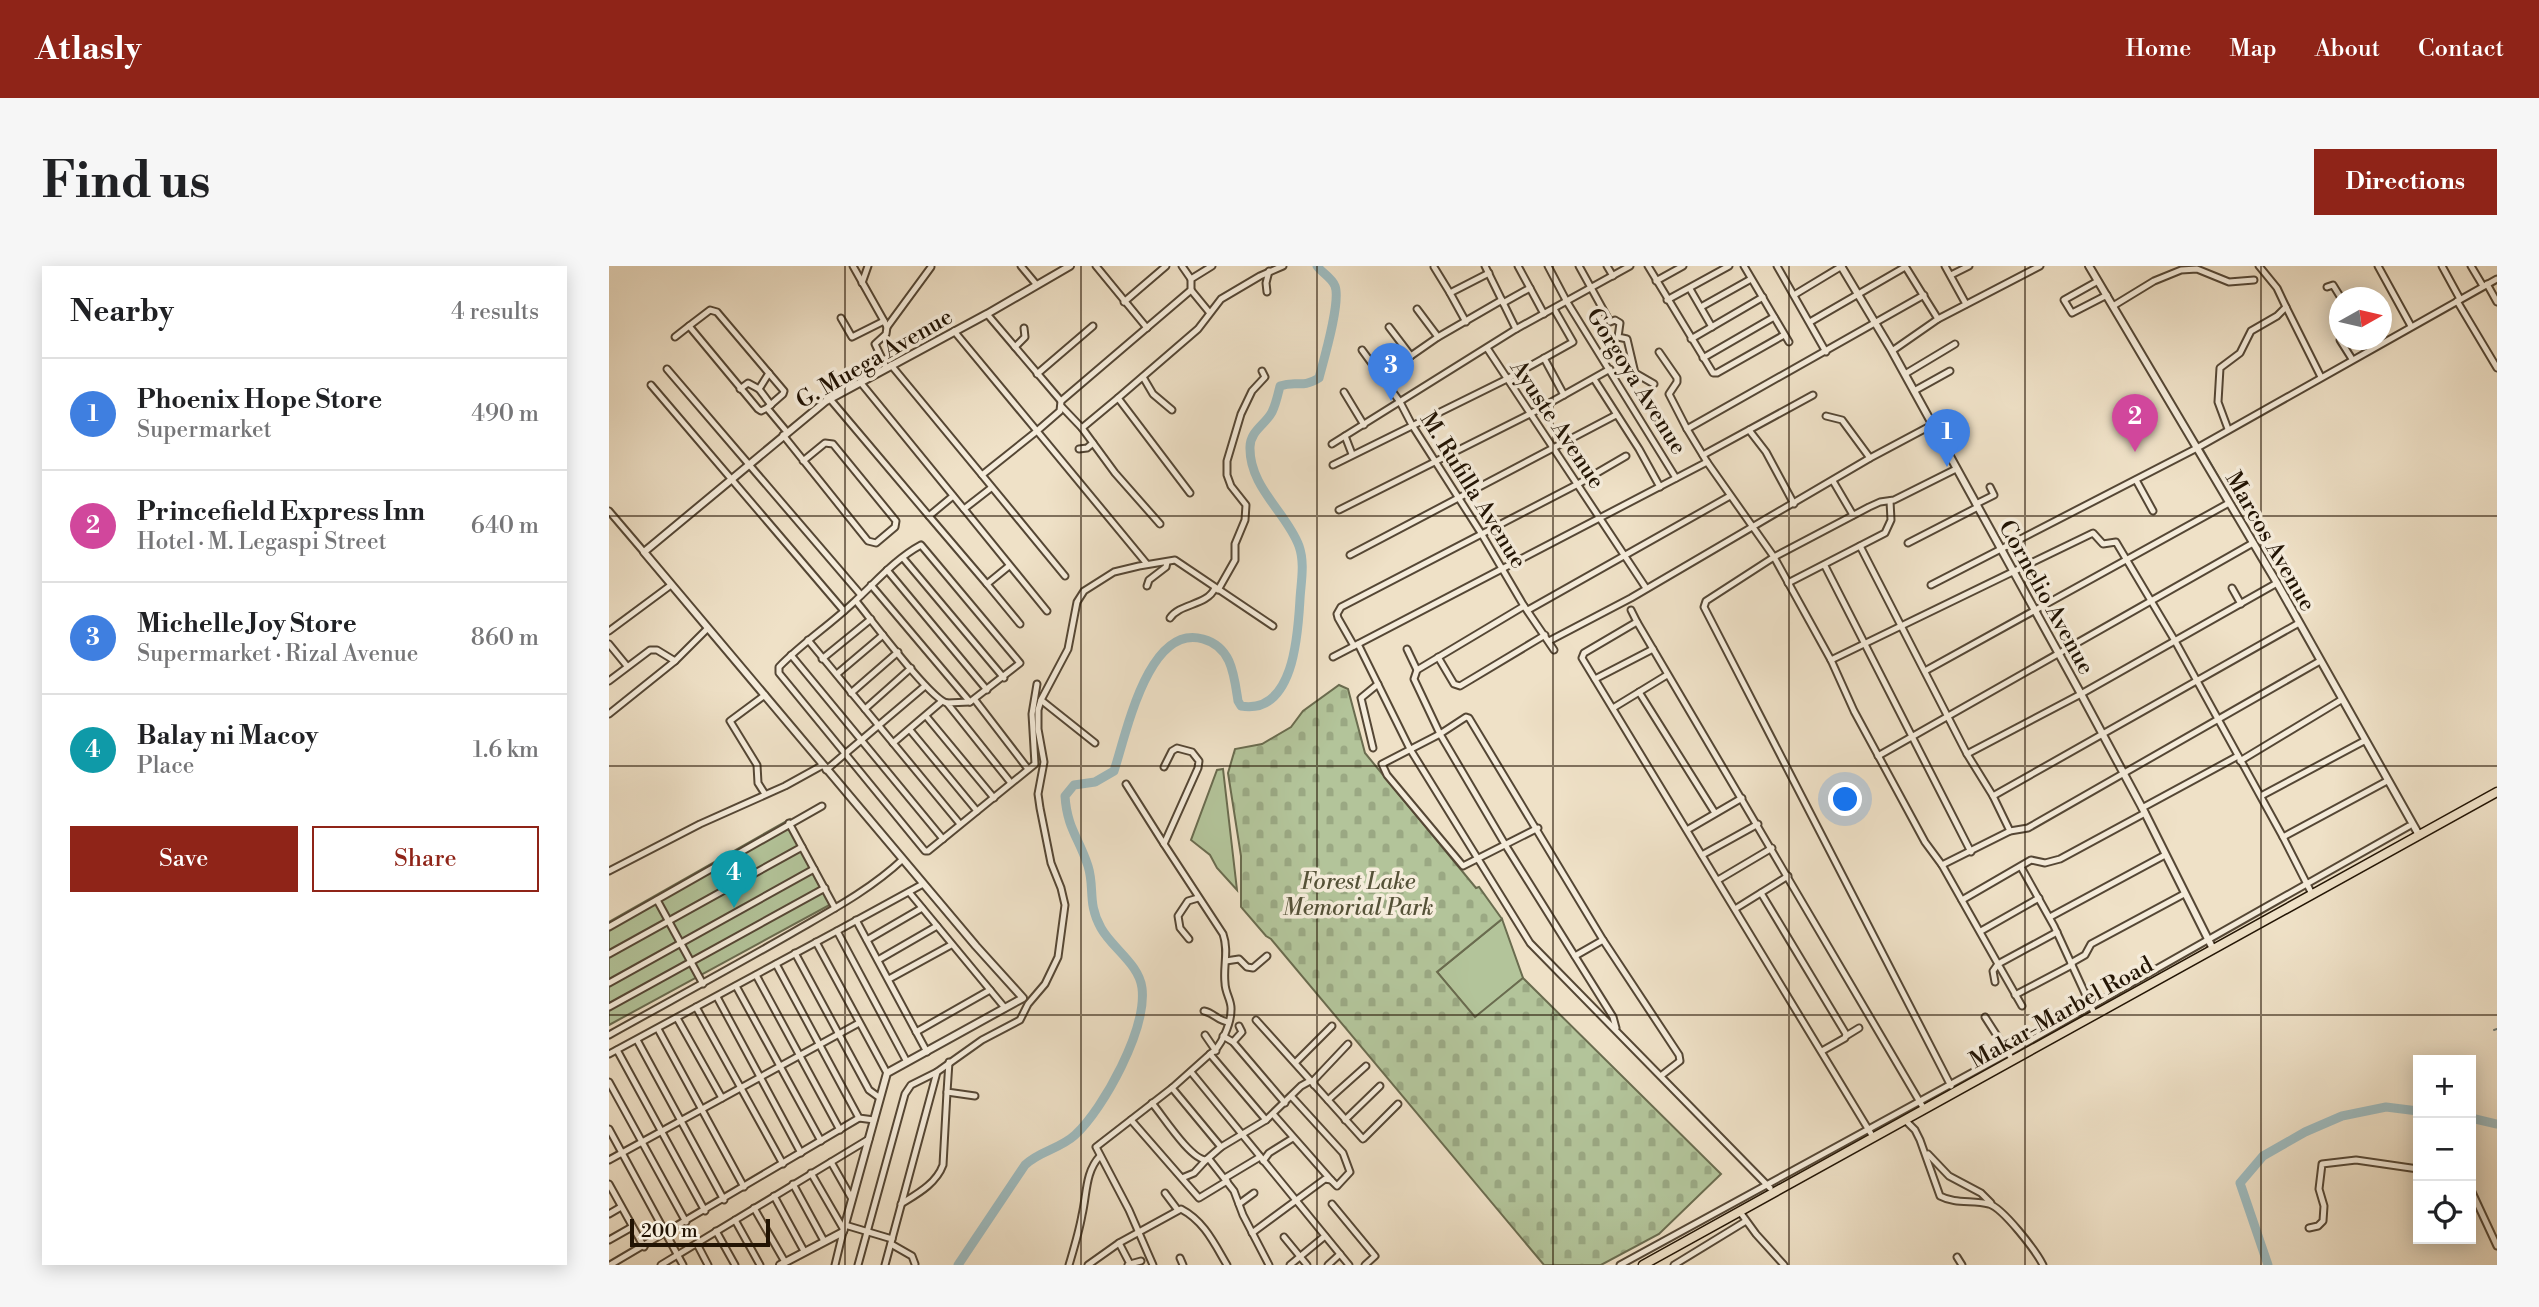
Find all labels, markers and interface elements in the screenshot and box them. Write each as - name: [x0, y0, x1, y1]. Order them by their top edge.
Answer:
- text: Atlasly: [35, 29, 141, 70]
- text: Home: [2126, 34, 2191, 64]
- text: Map: [2229, 34, 2277, 64]
- text: About: [2315, 34, 2380, 64]
- text: Contact: [2418, 34, 2504, 64]
- button: Directions: [2314, 149, 2497, 215]
- text: Find us: [42, 152, 211, 213]
- north arrow: [2329, 287, 2392, 350]
- text: Nearby: [70, 293, 174, 331]
- text: 4 results: [451, 298, 539, 326]
- street label: G. Muega Avenue: [791, 303, 958, 415]
- street label: Gorgoya Avenue: [1580, 303, 1692, 460]
- pin: 3: [1368, 343, 1414, 401]
- street label: Ayuste Avenue: [1503, 354, 1610, 494]
- text: Phoenix Hope Store: [137, 384, 382, 416]
- pin: 2: [2112, 394, 2158, 452]
- text: 1: [87, 400, 99, 428]
- text: 490 m: [471, 400, 539, 428]
- street label: M. Rufilla Avenue: [1414, 407, 1532, 574]
- pin: 1: [1924, 409, 1970, 467]
- text: Supermarket: [137, 416, 272, 444]
- street label: Marcos Avenue: [2219, 467, 2321, 616]
- text: Princefield Express Inn: [137, 496, 425, 528]
- text: 2: [86, 512, 100, 540]
- text: 640 m: [471, 512, 539, 540]
- street label: Cornelio Avenue: [1992, 515, 2100, 680]
- text: Hotel · M. Legaspi Street: [137, 528, 387, 556]
- text: Michelle Joy Store: [137, 608, 357, 640]
- text: 3: [86, 624, 100, 652]
- text: 860 m: [471, 624, 539, 652]
- text: Supermarket · Rizal Avenue: [137, 640, 418, 668]
- text: Balay ni Macoy: [137, 720, 318, 752]
- text: 4: [85, 736, 101, 764]
- text: 1.6 km: [473, 736, 539, 764]
- text: Place: [137, 752, 194, 780]
- your location: [1828, 782, 1862, 816]
- button: Save: [70, 826, 298, 892]
- button: Share: [312, 826, 539, 892]
- pin: 4: [711, 850, 757, 908]
- park label: Forest Lake Memorial Park: [1283, 868, 1433, 922]
- street label: Makar-Marbel Road: [1965, 951, 2158, 1075]
- map controls: [2413, 1055, 2476, 1244]
- button: +: [2413, 1055, 2476, 1118]
- button: −: [2413, 1118, 2476, 1181]
- button: locate: [2413, 1181, 2476, 1244]
- scale bar: [630, 1216, 770, 1248]
- text: 200 m: [641, 1219, 698, 1243]

